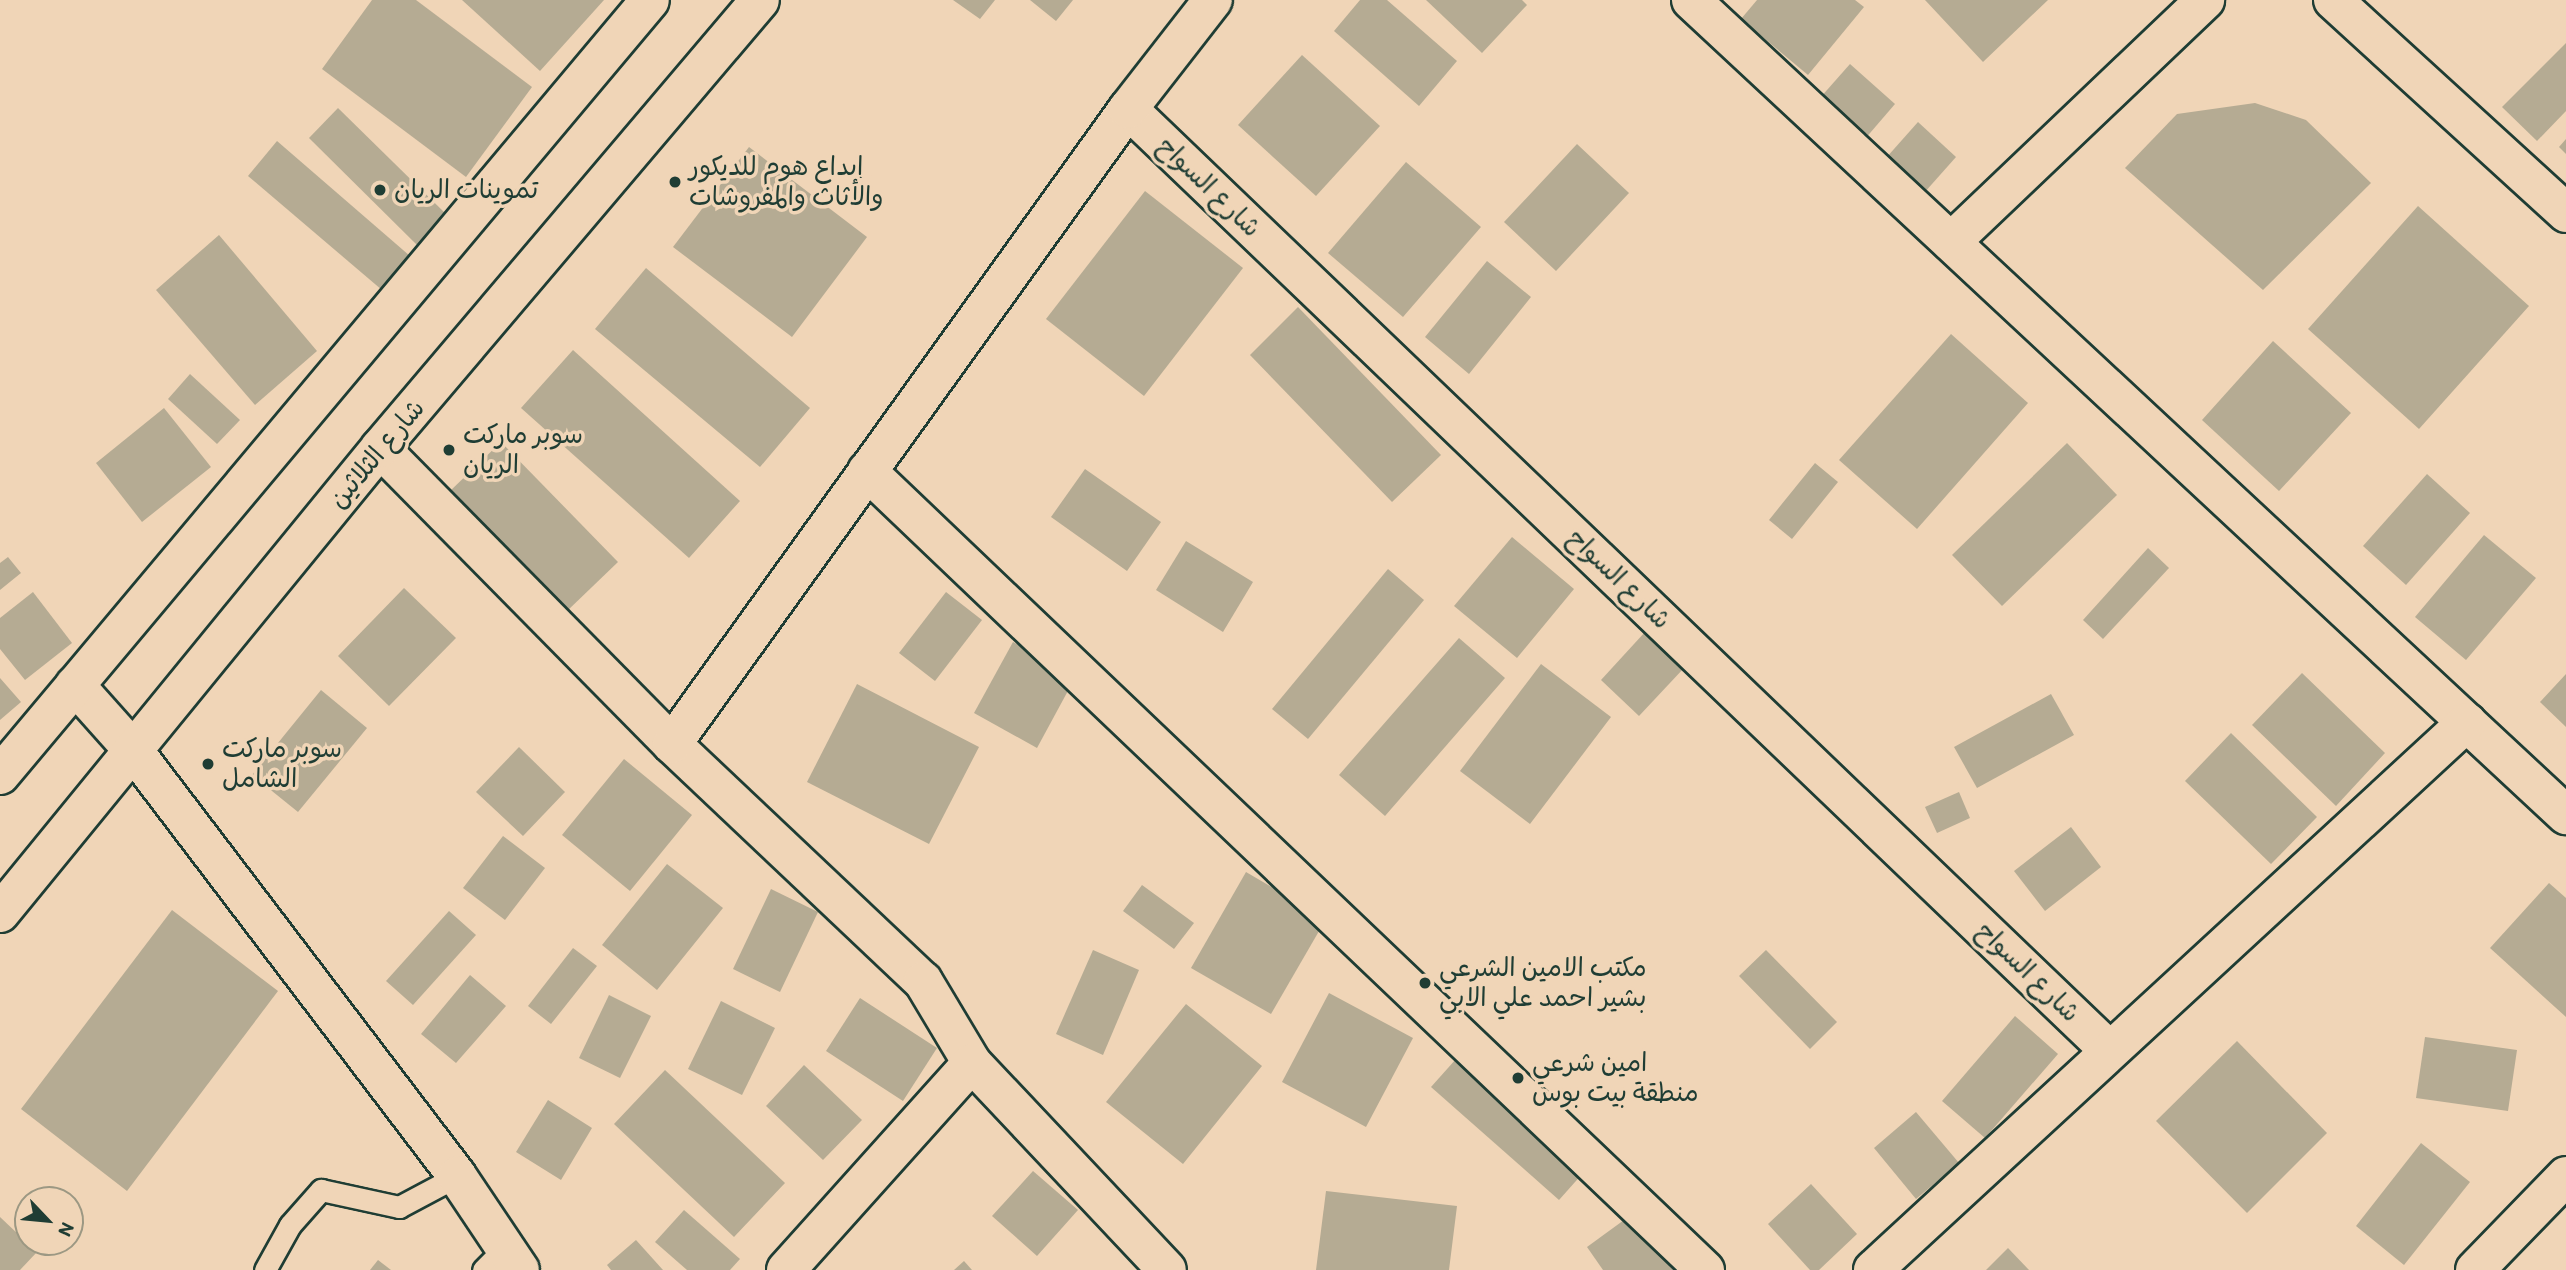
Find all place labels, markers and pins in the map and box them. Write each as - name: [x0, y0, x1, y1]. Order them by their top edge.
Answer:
- place label: إبداع هوم للديكور والأثاث والمفروشات: [689, 151, 883, 212]
- place label: تموينات الريان: [394, 174, 538, 206]
- marker: إبداع هوم للديكور والأثاث والمفروشات: [667, 174, 683, 190]
- marker: تموينات الريان: [372, 182, 388, 198]
- place label: سوبر ماركت الريان: [463, 419, 583, 480]
- marker: سوبر ماركت الريان: [441, 442, 457, 458]
- place label: سوبر ماركت الشامل: [222, 733, 342, 794]
- marker: سوبر ماركت الشامل: [200, 756, 216, 772]
- place label: مكتب الامين الشرعي بشير احمد علي الابي: [1439, 952, 1647, 1014]
- marker: مكتب الامين الشرعي بشير احمد علي الابي: [1417, 975, 1433, 991]
- place label: امين شرعي منطقة بيت بوس: [1532, 1047, 1699, 1108]
- marker: امين شرعي منطقة بيت بوس: [1510, 1070, 1526, 1086]

